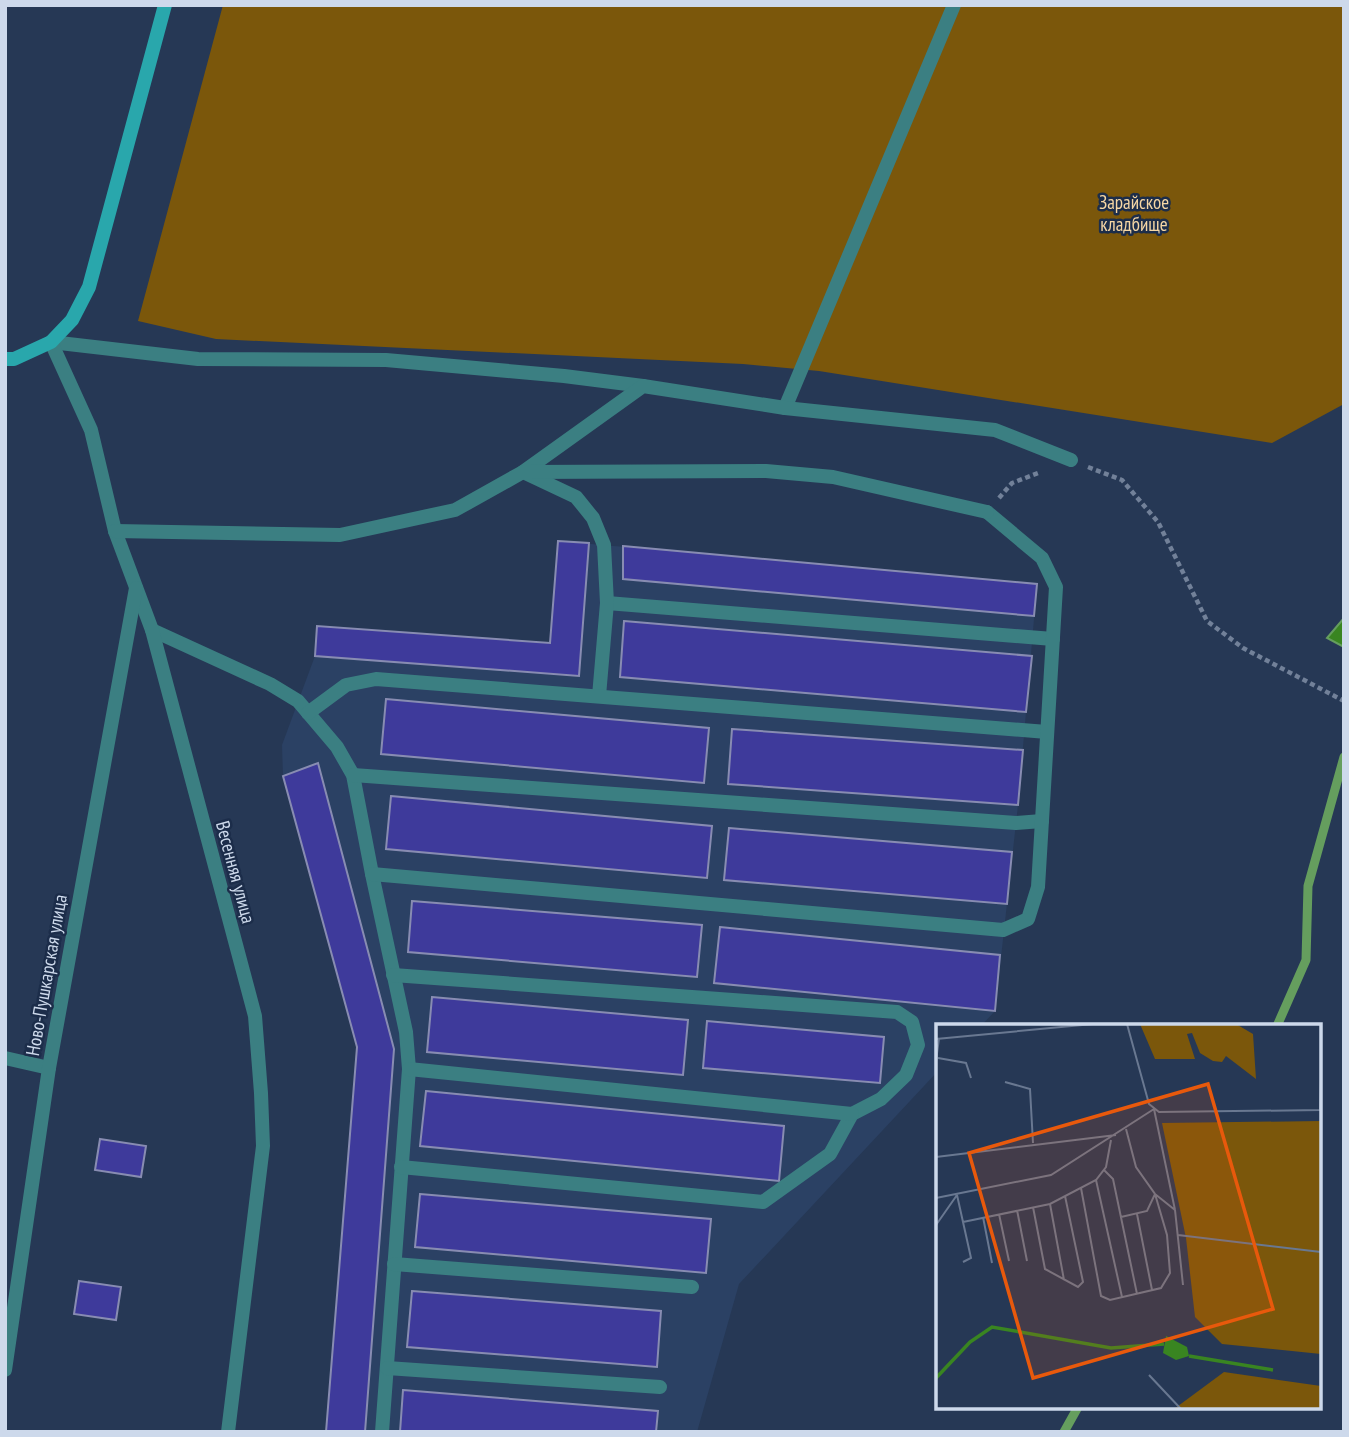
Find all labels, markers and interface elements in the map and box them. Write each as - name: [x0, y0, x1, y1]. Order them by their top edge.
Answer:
- park label: Зарайское кладбище: [1099, 190, 1169, 236]
- street label: Весенняя улица: [211, 818, 261, 926]
- street label: Ново-Пушкарская улица: [20, 892, 72, 1058]
- inset map: [936, 1024, 1321, 1409]

